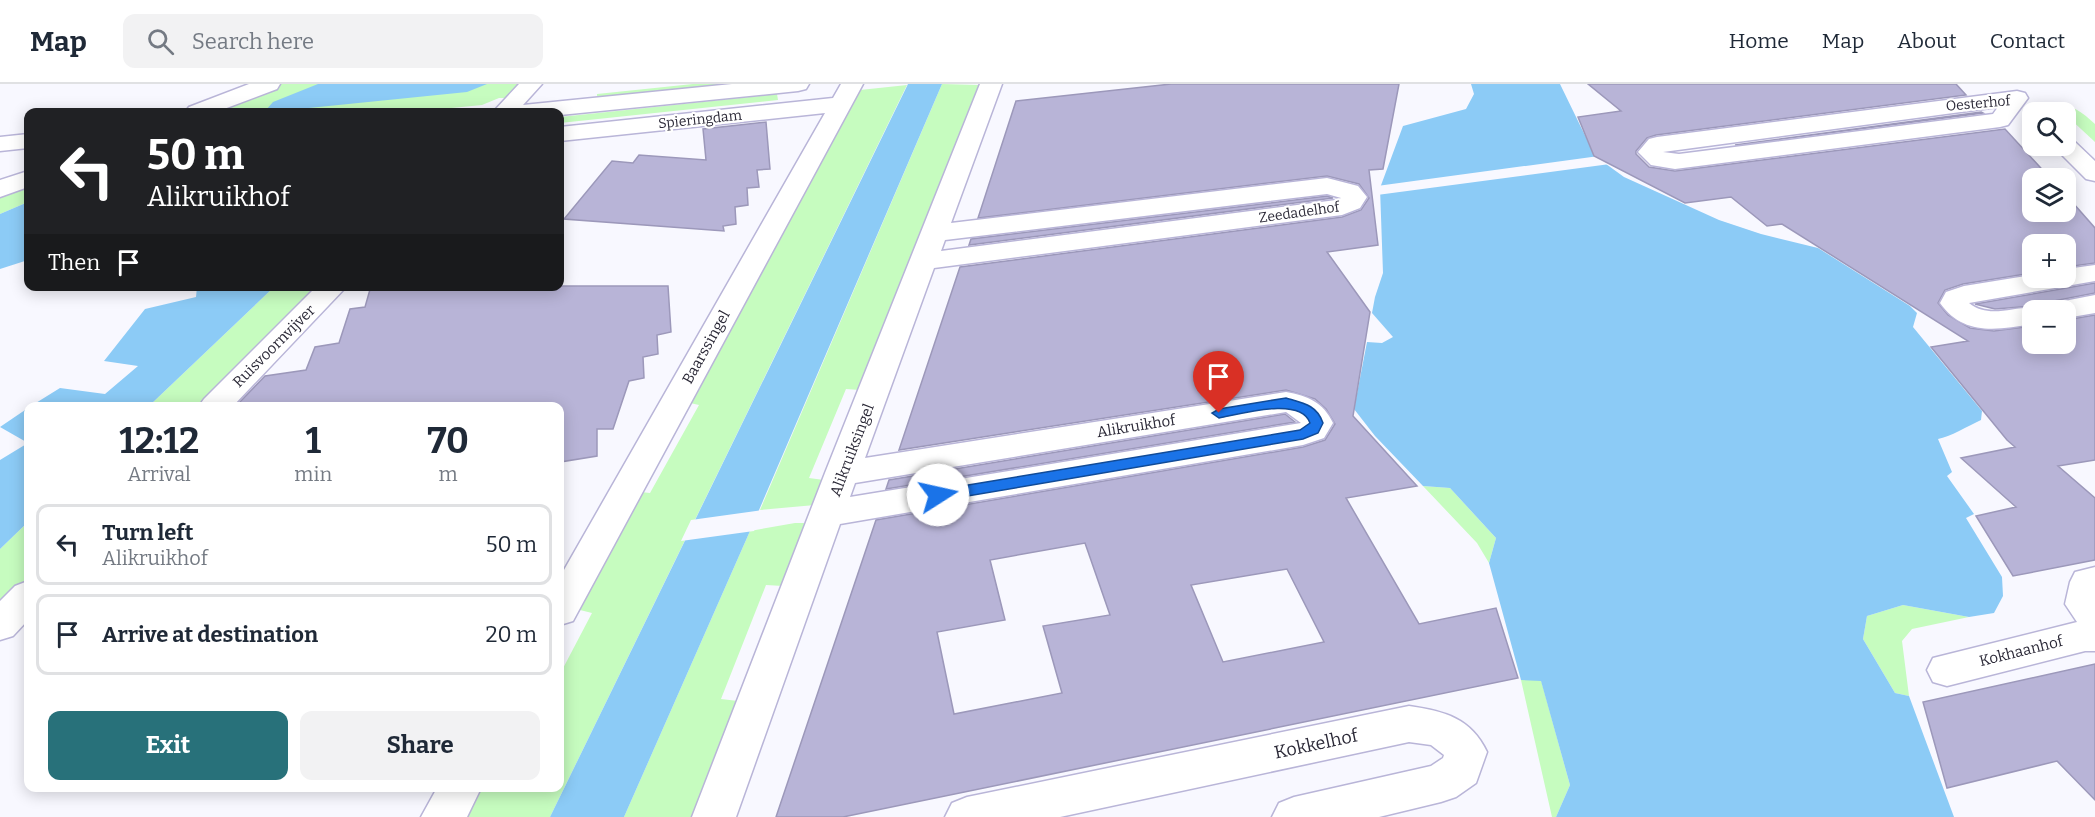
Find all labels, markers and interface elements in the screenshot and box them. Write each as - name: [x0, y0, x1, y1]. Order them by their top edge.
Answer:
- search box: [123, 14, 543, 68]
- text: Map: [30, 25, 87, 58]
- icon: search: [144, 25, 177, 58]
- text: Search here: [192, 28, 314, 55]
- text: Home: [1729, 28, 1789, 54]
- text: Map: [1822, 28, 1864, 54]
- text: About: [1897, 28, 1957, 54]
- text: Contact: [1990, 28, 2065, 54]
- street label: Oesterhof: [1945, 92, 2012, 115]
- map controls: [2022, 102, 2076, 354]
- button: search: [2022, 102, 2076, 156]
- street label: Spieringdam: [657, 107, 743, 132]
- text: 50 m: [147, 130, 244, 180]
- icon: left: [48, 132, 126, 210]
- button: layers: [2022, 168, 2076, 222]
- text: Alikruikhof: [147, 181, 290, 213]
- street label: Zeedadelhof: [1258, 198, 1342, 227]
- button: +: [2022, 234, 2076, 288]
- icon: arrive: [112, 246, 145, 279]
- text: Then: [48, 249, 100, 276]
- button: −: [2022, 300, 2076, 354]
- street label: Ruisvoornvijver: [229, 301, 319, 391]
- street label: Baarssingel: [678, 307, 734, 387]
- pin: [1193, 351, 1244, 413]
- icon: arrive: [1202, 360, 1235, 393]
- street label: Alikruiksingel: [826, 401, 878, 499]
- street label: Alikruikhof: [1095, 411, 1178, 441]
- text: 12:12: [119, 419, 199, 463]
- text: 1: [305, 419, 321, 463]
- text: 70: [427, 419, 469, 463]
- text: Arrival: [127, 462, 191, 486]
- text: min: [294, 462, 332, 486]
- text: m: [438, 462, 458, 486]
- position arrow: [906, 463, 970, 527]
- text: Turn left: [102, 519, 194, 546]
- icon: left: [51, 528, 84, 561]
- text: 50 m: [486, 531, 537, 558]
- text: Alikruikhof: [102, 546, 208, 570]
- icon: arrive: [51, 618, 84, 651]
- text: Arrive at destination: [102, 621, 318, 648]
- text: 20 m: [486, 621, 537, 648]
- street label: Kokhaanhof: [1977, 632, 2066, 670]
- button: Exit: [48, 711, 288, 780]
- button: Share: [300, 711, 540, 780]
- street label: Kokkelhof: [1272, 724, 1361, 764]

